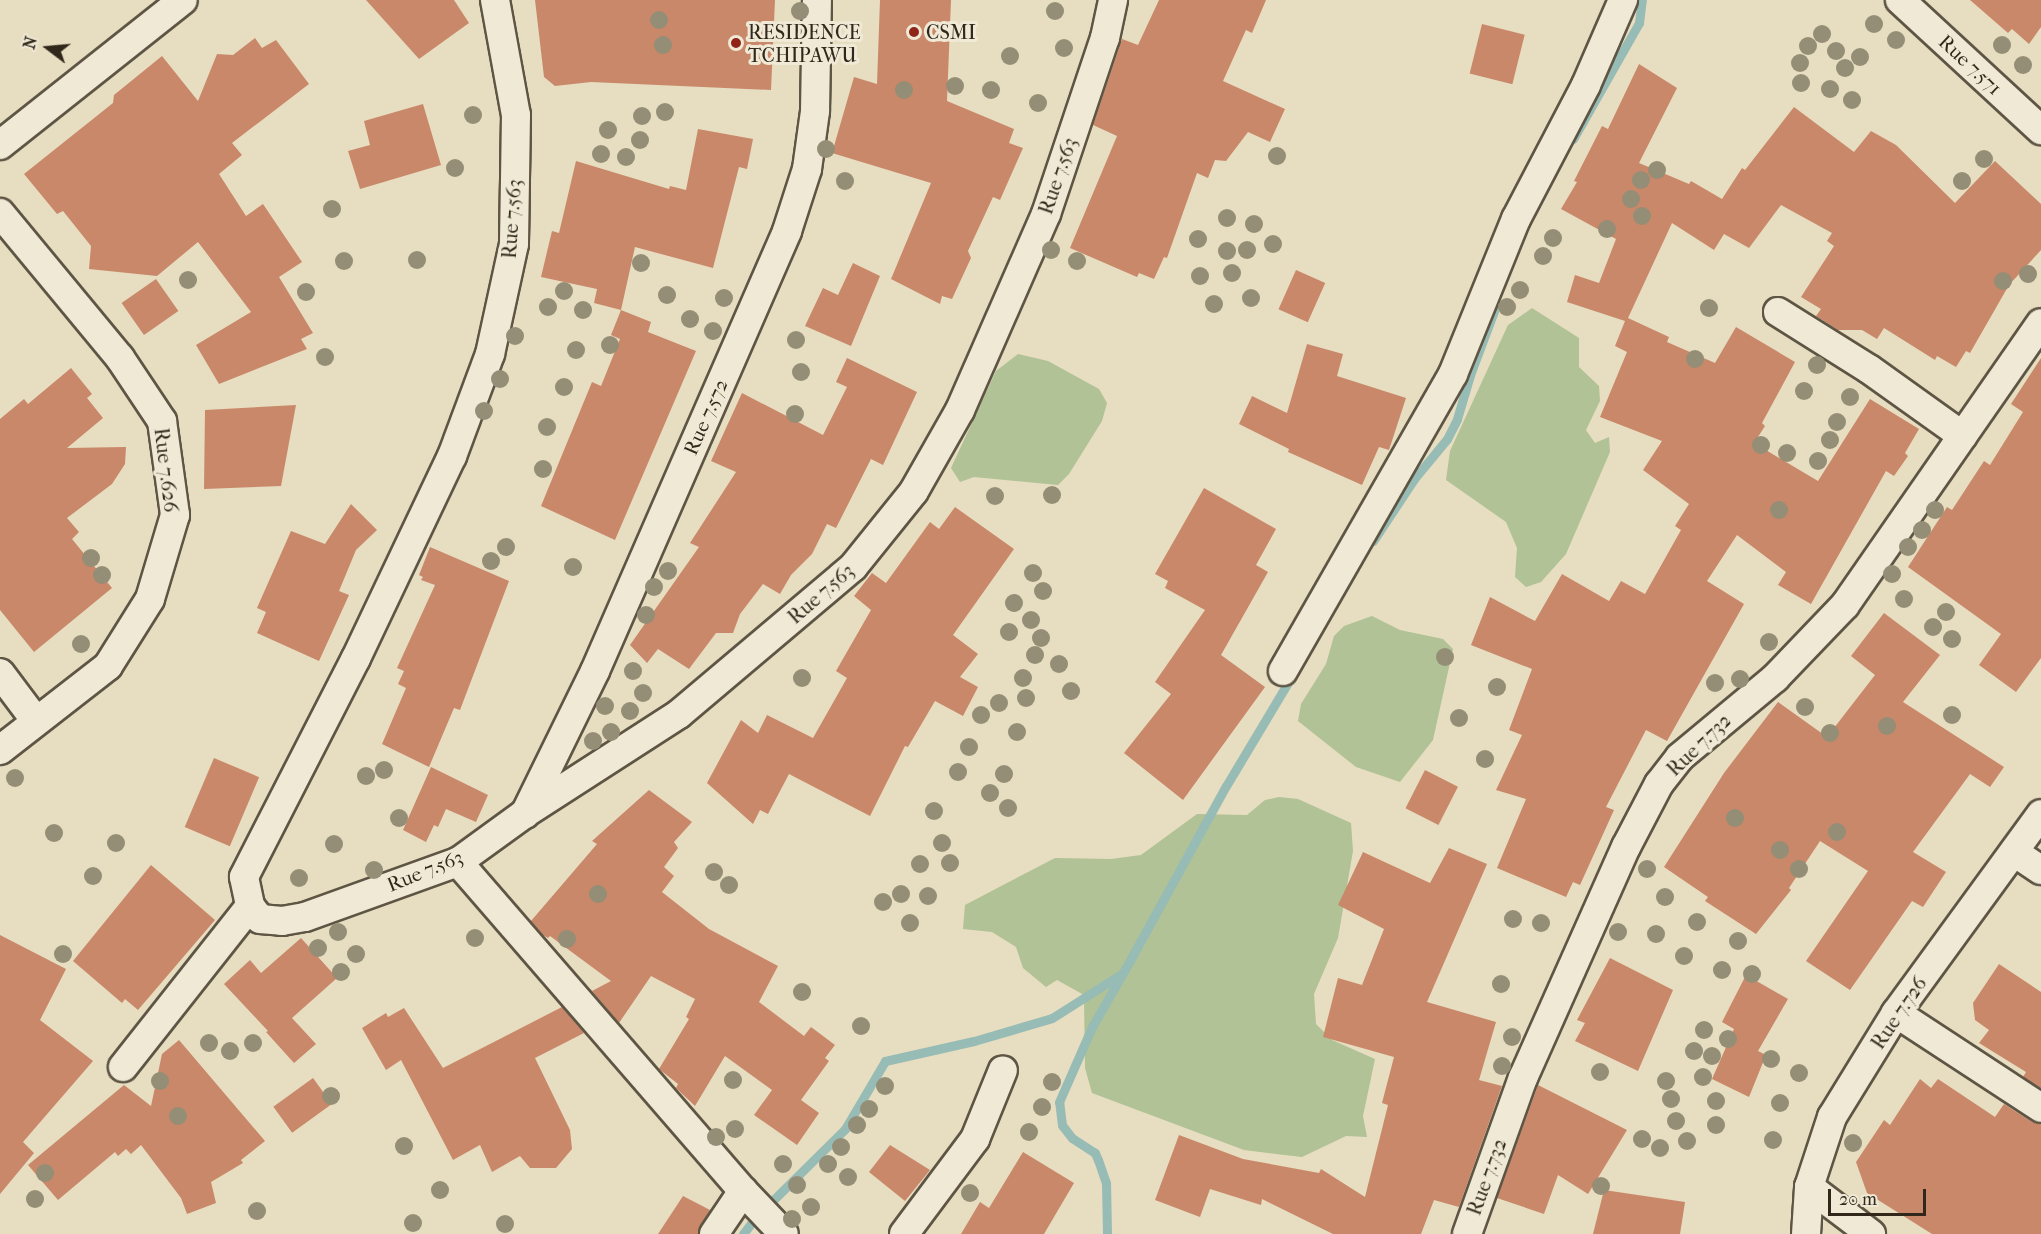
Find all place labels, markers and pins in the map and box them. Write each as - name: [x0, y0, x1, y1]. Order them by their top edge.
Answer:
- place label: RESIDENCE TCHIPAWU: [748, 20, 861, 67]
- place label: CSMI: [926, 20, 976, 44]
- marker: CSMI: [907, 25, 921, 39]
- marker: RESIDENCE TCHIPAWU: [729, 36, 743, 50]

